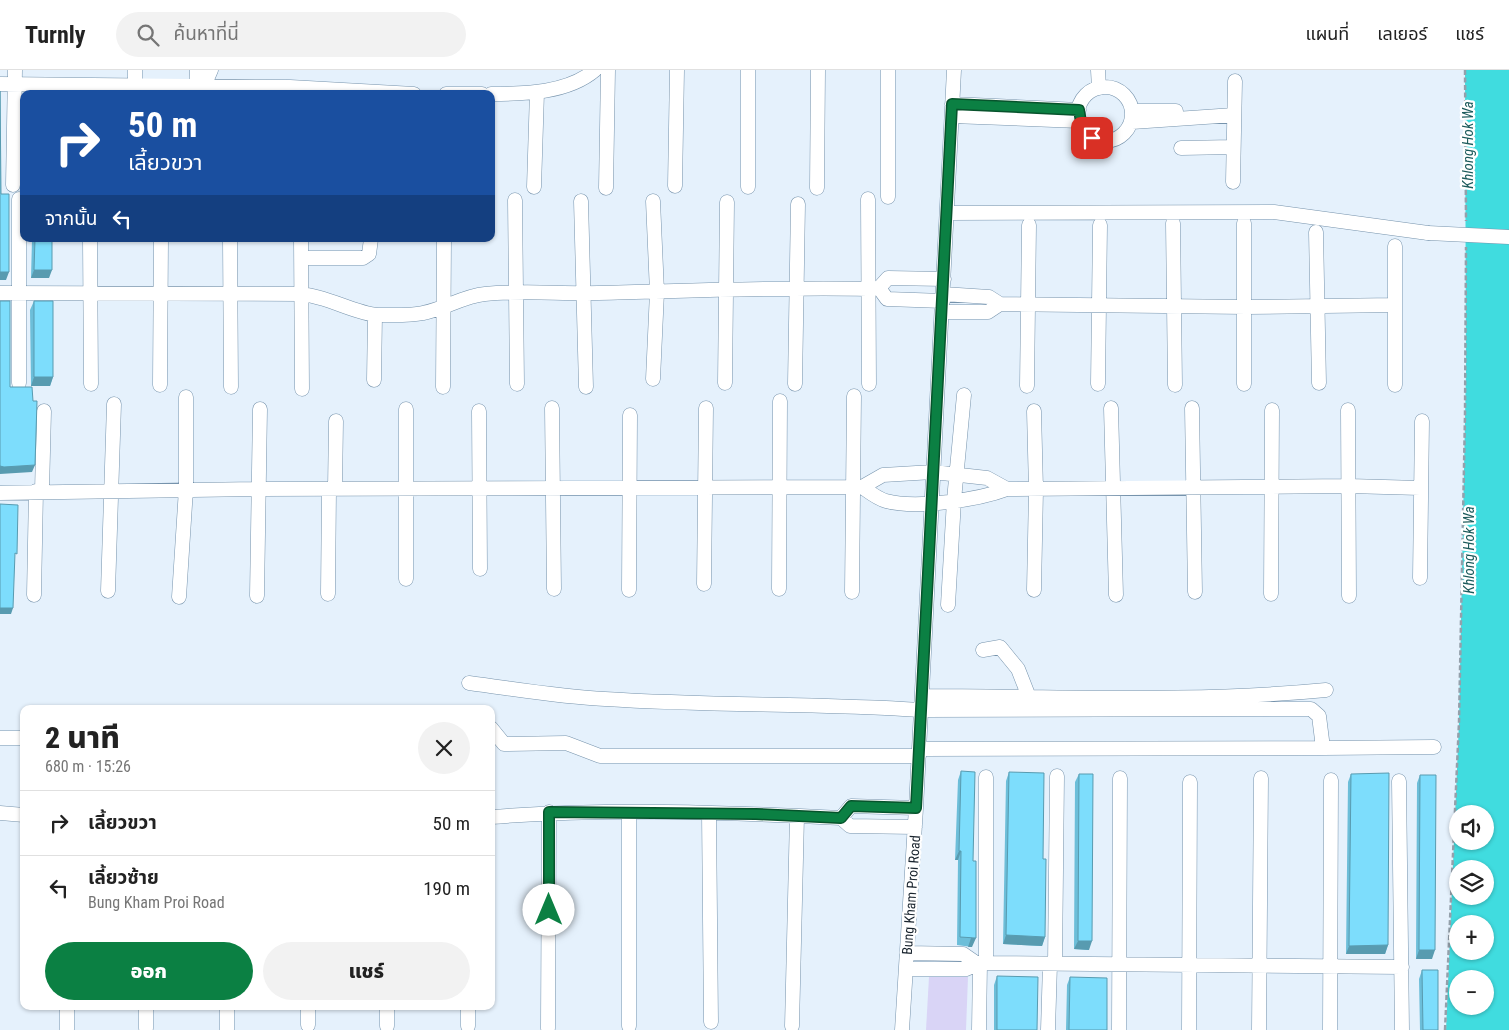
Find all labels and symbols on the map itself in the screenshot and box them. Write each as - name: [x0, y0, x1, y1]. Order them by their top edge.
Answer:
- water label: Khlong Hok Wa: [1459, 101, 1477, 189]
- pin: [1071, 117, 1113, 159]
- water label: Khlong Hok Wa: [1460, 506, 1478, 594]
- street label: Bung Kham Proi Road: [899, 835, 923, 955]
- position arrow: [522, 883, 574, 935]

